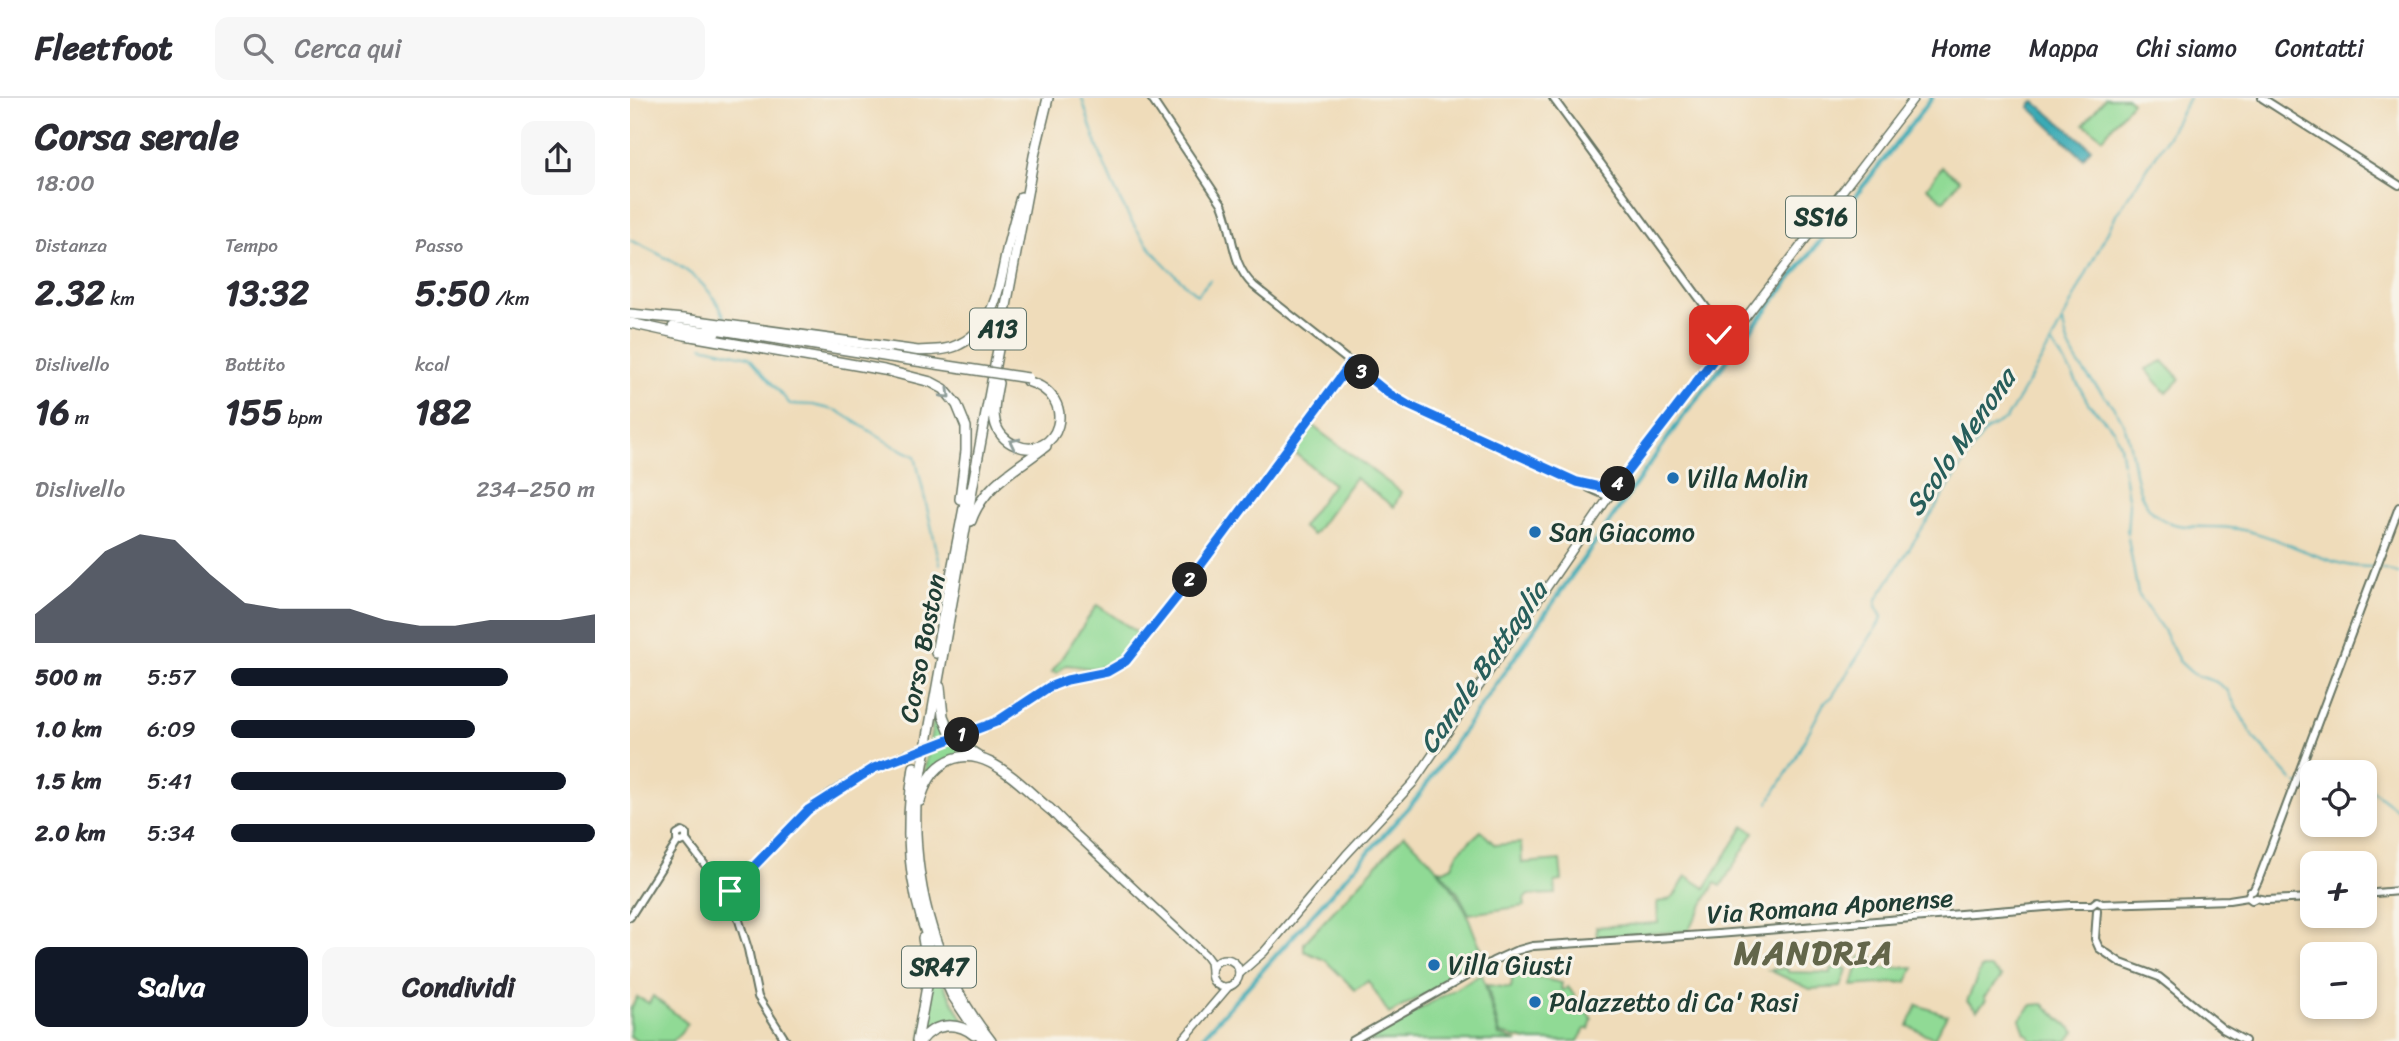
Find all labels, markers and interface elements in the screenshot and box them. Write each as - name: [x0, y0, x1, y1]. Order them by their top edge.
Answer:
- search box: [215, 17, 705, 80]
- text: Fleetfoot: [35, 19, 173, 77]
- text: Cerca qui: [295, 25, 401, 71]
- text: Home: [1931, 27, 1991, 69]
- text: Mappa: [2029, 27, 2098, 69]
- text: Chi siamo: [2136, 27, 2237, 69]
- text: Contatti: [2275, 27, 2364, 69]
- icon: search: [239, 29, 277, 67]
- text: Corsa serale: [35, 103, 239, 170]
- button: share: [521, 121, 595, 195]
- text: 18:00: [35, 163, 95, 204]
- road number: SS16: [1786, 196, 1856, 238]
- text: Distanza: [35, 229, 107, 262]
- text: Tempo: [225, 229, 278, 262]
- text: Passo: [415, 229, 463, 262]
- text: 2.32: [35, 262, 105, 324]
- text: 13:32: [225, 262, 309, 324]
- text: 5:50: [415, 262, 490, 324]
- text: km: [105, 282, 135, 315]
- text: /km: [490, 282, 530, 315]
- pin: [1689, 305, 1749, 365]
- road number: A13: [970, 308, 1026, 350]
- icon: check: [1700, 316, 1738, 354]
- text: Dislivello: [35, 348, 109, 381]
- text: Battito: [225, 348, 285, 381]
- text: kcal: [415, 348, 450, 381]
- pin: 3: [1344, 354, 1380, 390]
- text: 3: [1356, 355, 1367, 388]
- water label: Scolo Menona: [1891, 355, 2031, 526]
- text: 16: [35, 381, 70, 443]
- text: 155: [225, 381, 283, 443]
- text: 182: [415, 381, 471, 443]
- one-way arrow: [938, 386, 951, 399]
- text: m: [70, 401, 89, 434]
- text: bpm: [283, 401, 323, 434]
- one-way arrow: [1009, 438, 1021, 452]
- place label: Villa Molin: [1687, 455, 1808, 501]
- pin: 4: [1600, 466, 1636, 502]
- text: 4: [1612, 467, 1623, 500]
- text: Dislivello: [35, 469, 125, 510]
- text: 234–250 m: [476, 469, 595, 510]
- marker: Villa Molin: [1665, 470, 1681, 486]
- place label: San Giacomo: [1549, 509, 1695, 555]
- marker: San Giacomo: [1527, 524, 1543, 540]
- pin: 2: [1172, 562, 1208, 598]
- text: 2: [1184, 563, 1195, 596]
- water label: Canale Battaglia: [1405, 569, 1562, 764]
- street label: Corso Boston: [885, 570, 959, 726]
- text: 500 m: [35, 657, 102, 698]
- text: 5:57: [147, 657, 195, 698]
- text: 1.0 km: [35, 709, 102, 750]
- text: 6:09: [147, 709, 196, 750]
- pin: 1: [944, 718, 980, 752]
- text: 1: [957, 718, 966, 751]
- map controls: [2300, 760, 2377, 1019]
- button: locate: [2300, 760, 2377, 837]
- text: 1.5 km: [35, 761, 102, 802]
- text: 5:41: [147, 761, 192, 802]
- text: 2.0 km: [35, 813, 106, 854]
- text: 5:34: [147, 813, 195, 854]
- button: +: [2300, 851, 2377, 928]
- pin: [700, 861, 760, 921]
- icon: arrive: [711, 872, 749, 910]
- street label: Via Romana Aponense: [1705, 874, 1955, 938]
- district label: MANDRIA: [1733, 924, 1894, 982]
- place label: Villa Giusti: [1448, 942, 1573, 988]
- button: −: [2300, 942, 2377, 1019]
- road number: SR47: [902, 946, 976, 988]
- button: Salva: [35, 947, 308, 1027]
- button: Condividi: [322, 947, 595, 1027]
- marker: Villa Giusti: [1426, 957, 1442, 973]
- place label: Palazzetto di Ca' Rasi: [1549, 979, 1799, 1025]
- marker: Palazzetto di Ca' Rasi: [1527, 994, 1543, 1010]

